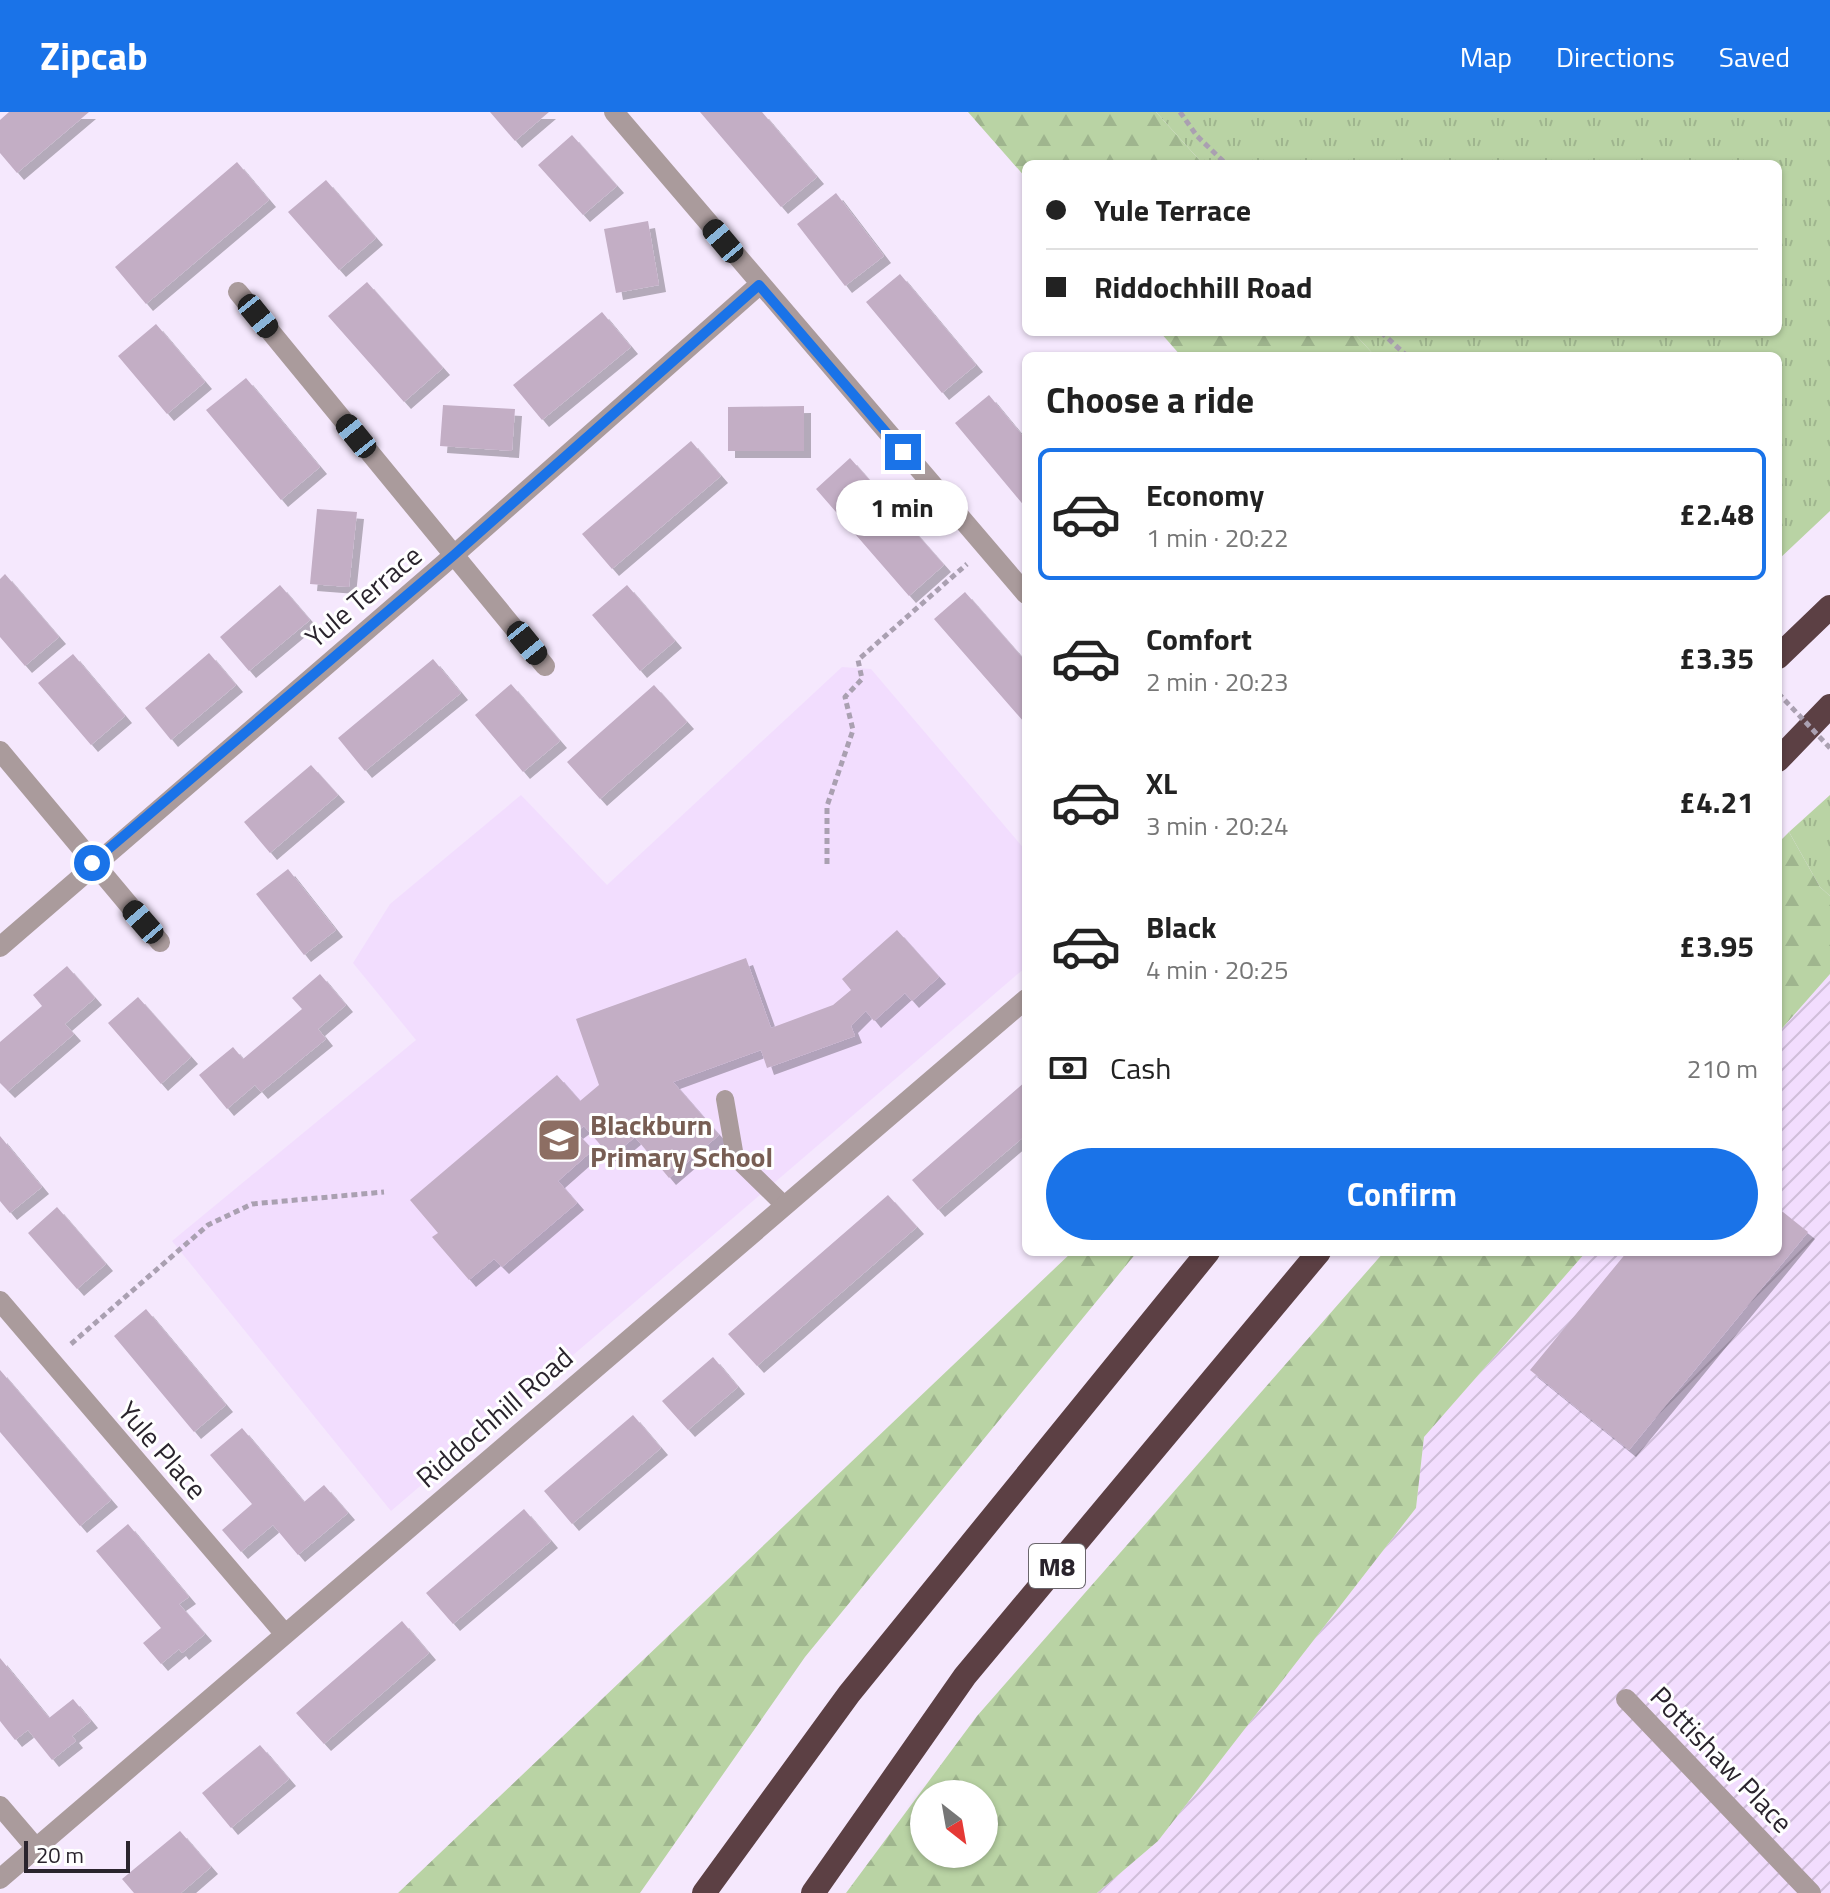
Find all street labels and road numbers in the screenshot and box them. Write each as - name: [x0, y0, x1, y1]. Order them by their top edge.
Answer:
- street label: Yule Terrace: [295, 534, 431, 658]
- street label: Riddochhill Road: [406, 1337, 582, 1497]
- street label: Yule Place: [108, 1391, 218, 1509]
- road number: M8: [1029, 1544, 1085, 1588]
- street label: Pottishaw Place: [1641, 1676, 1803, 1842]

